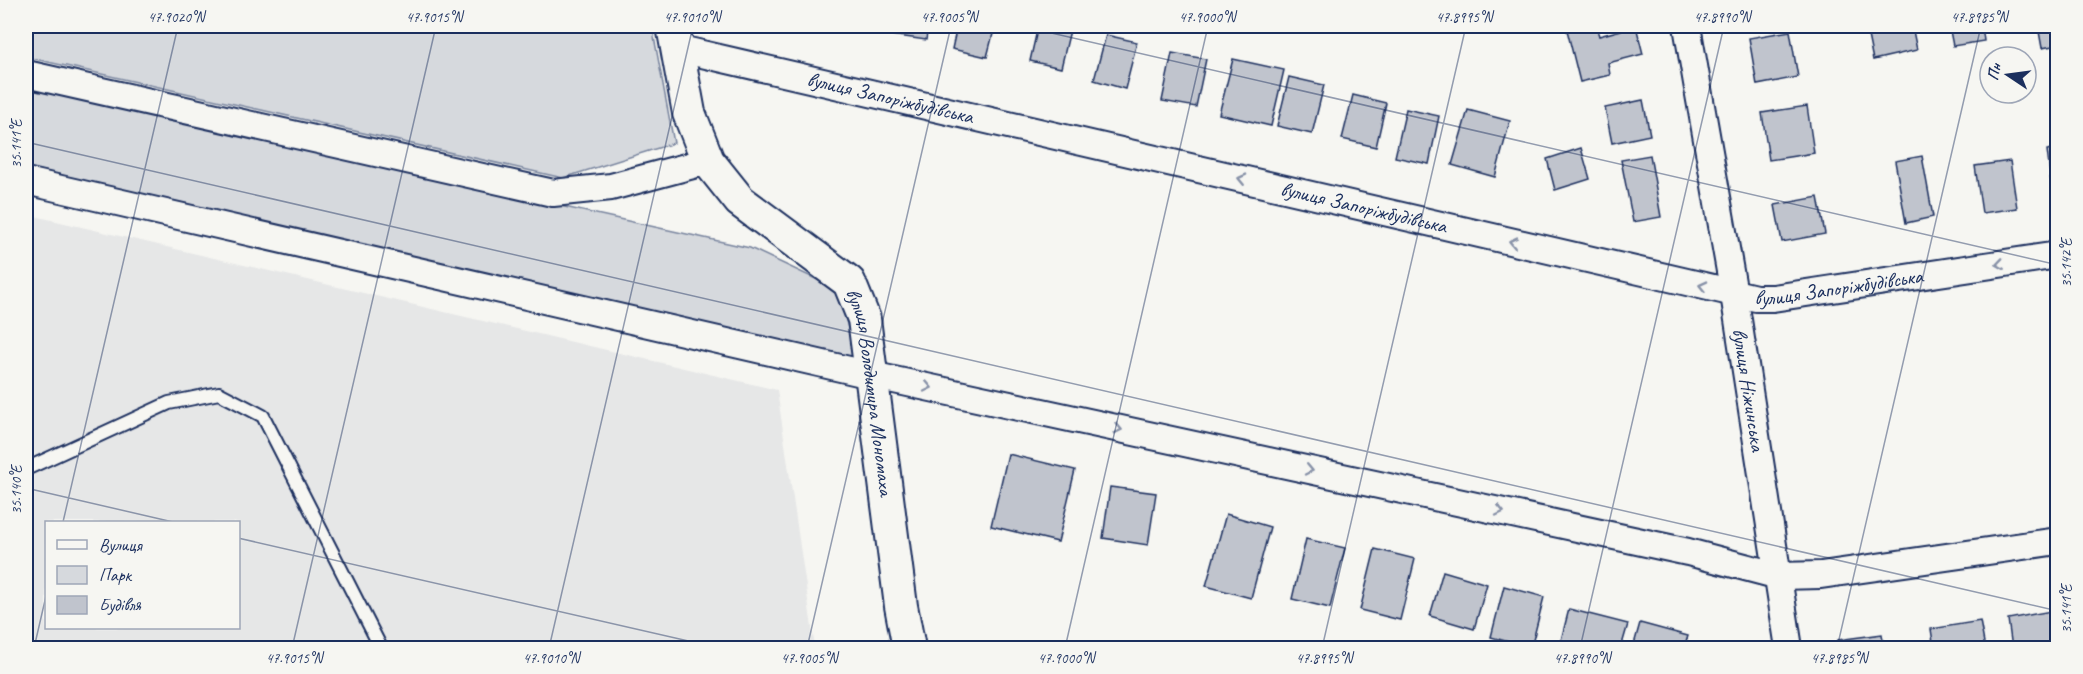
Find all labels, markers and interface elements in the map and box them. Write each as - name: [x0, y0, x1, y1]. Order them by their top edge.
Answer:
- text: 47.9020°N: [148, 8, 207, 27]
- text: 47.9015°N: [406, 8, 465, 27]
- text: 47.9010°N: [664, 8, 723, 27]
- text: 47.9005°N: [921, 8, 980, 27]
- text: 47.9000°N: [1179, 8, 1238, 27]
- text: 47.8995°N: [1436, 8, 1495, 27]
- text: 47.8990°N: [1694, 8, 1753, 27]
- text: 47.8985°N: [1951, 8, 2010, 27]
- north arrow: [1978, 45, 2038, 105]
- text: Пн: [1983, 61, 2006, 82]
- street label: вулиця Запоріжбудівська: [805, 66, 978, 130]
- text: 35.141°E: [7, 117, 26, 168]
- one-way arrow: [1237, 174, 1247, 187]
- street label: вулиця Запоріжбудівська: [1278, 175, 1451, 239]
- text: 35.142°E: [2057, 236, 2076, 287]
- one-way arrow: [1509, 237, 1519, 250]
- one-way arrow: [1995, 257, 2004, 269]
- street label: вулиця Запоріжбудівська: [1755, 262, 1926, 311]
- one-way arrow: [1699, 281, 1709, 294]
- street label: вулиця Володимира Мономаха: [840, 284, 900, 500]
- street label: вулиця Ніжинська: [1727, 327, 1771, 455]
- one-way arrow: [923, 380, 933, 393]
- one-way arrow: [1113, 421, 1123, 434]
- text: 35.140°E: [7, 463, 26, 514]
- one-way arrow: [1304, 463, 1314, 476]
- one-way arrow: [1494, 504, 1504, 517]
- legend: [45, 521, 240, 629]
- text: Вулиця: [99, 534, 143, 556]
- text: Парк: [99, 564, 133, 586]
- text: 35.141°E: [2057, 582, 2076, 633]
- text: Будівля: [99, 594, 142, 616]
- text: 47.9015°N: [266, 649, 325, 668]
- text: 47.9010°N: [523, 649, 582, 668]
- text: 47.9005°N: [781, 649, 840, 668]
- text: 47.9000°N: [1038, 649, 1097, 668]
- text: 47.8995°N: [1296, 649, 1355, 668]
- text: 47.8990°N: [1554, 649, 1613, 668]
- text: 47.8985°N: [1811, 649, 1870, 668]

